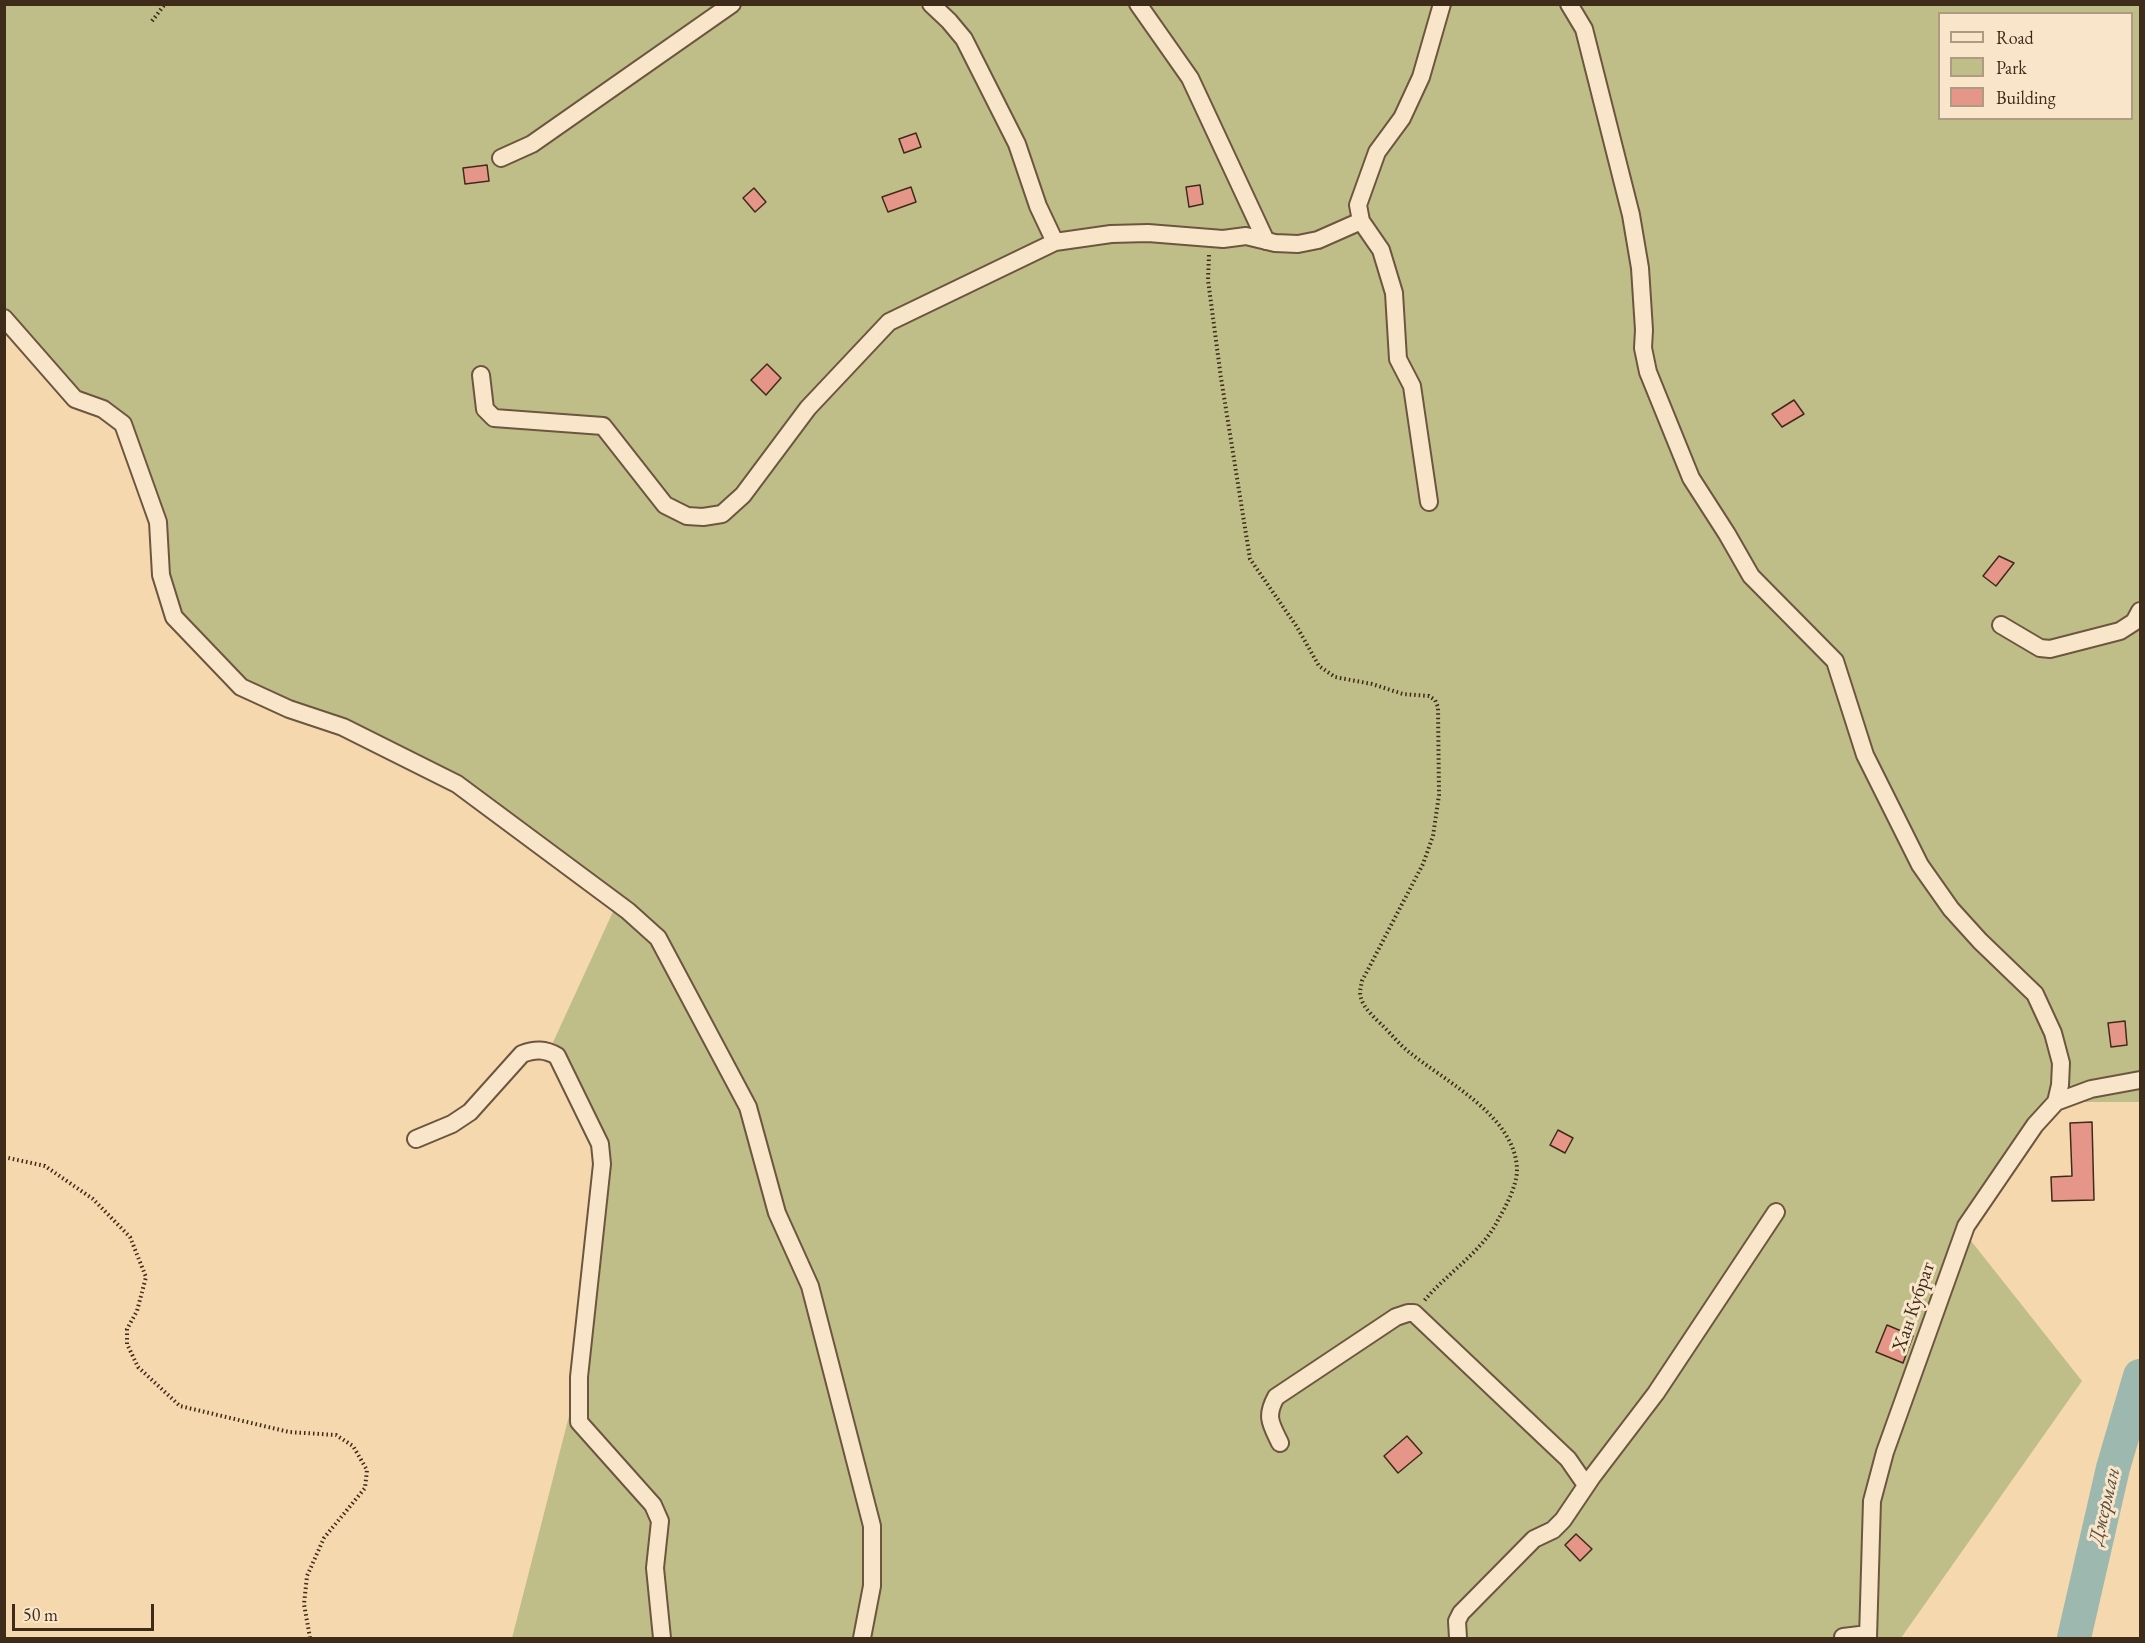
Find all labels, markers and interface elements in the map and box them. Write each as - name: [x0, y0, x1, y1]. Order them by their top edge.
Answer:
- legend: [1938, 12, 2133, 120]
- text: Road: [1996, 26, 2034, 49]
- text: Park: [1996, 56, 2027, 79]
- text: Building: [1996, 86, 2056, 109]
- street label: Хан Кубрат: [1887, 1259, 1941, 1355]
- water label: Джерман: [2084, 1465, 2126, 1547]
- scale bar: [15, 1592, 158, 1630]
- text: 50 m: [23, 1603, 58, 1626]

